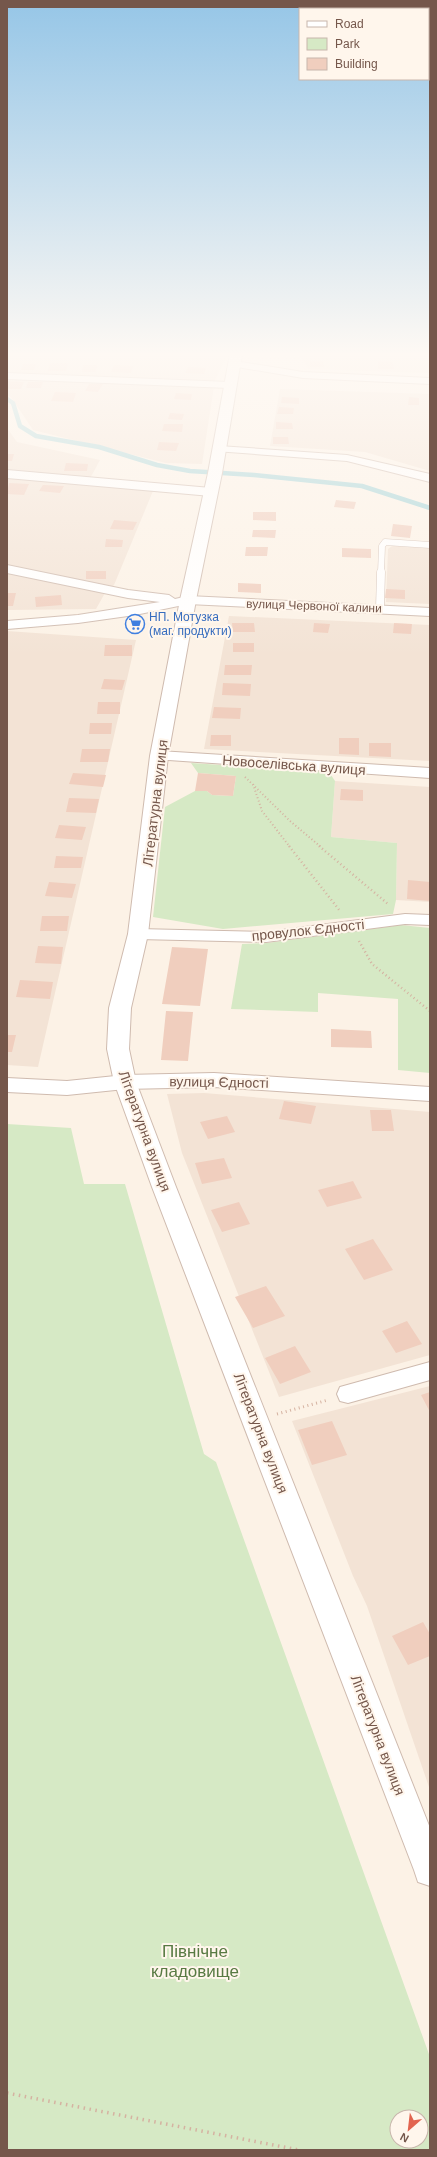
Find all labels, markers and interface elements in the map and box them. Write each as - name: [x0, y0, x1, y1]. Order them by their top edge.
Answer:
- legend: [299, 8, 429, 80]
- text: Road: [335, 17, 364, 31]
- text: Park: [335, 37, 361, 51]
- text: Building: [335, 57, 378, 71]
- street label: вулиця Червоної калини: [246, 597, 382, 615]
- place label: НП. Мотузка (маг. продукти): [149, 610, 232, 638]
- supermarket icon: НП. Мотузка (маг. продукти): [124, 613, 146, 635]
- street label: Літературна вулиця: [139, 739, 171, 867]
- street label: Новоселівська вулиця: [222, 752, 366, 778]
- street label: провулок Єдності: [251, 916, 365, 944]
- street label: Літературна вулиця: [116, 1068, 174, 1194]
- street label: вулиця Єдності: [169, 1073, 269, 1091]
- street label: Літературна вулиця: [231, 1371, 291, 1495]
- street label: Літературна вулиця: [348, 1673, 408, 1797]
- park label: Північне кладовище: [151, 1942, 239, 1981]
- north arrow: [389, 2109, 429, 2149]
- text: N: [398, 2131, 411, 2145]

